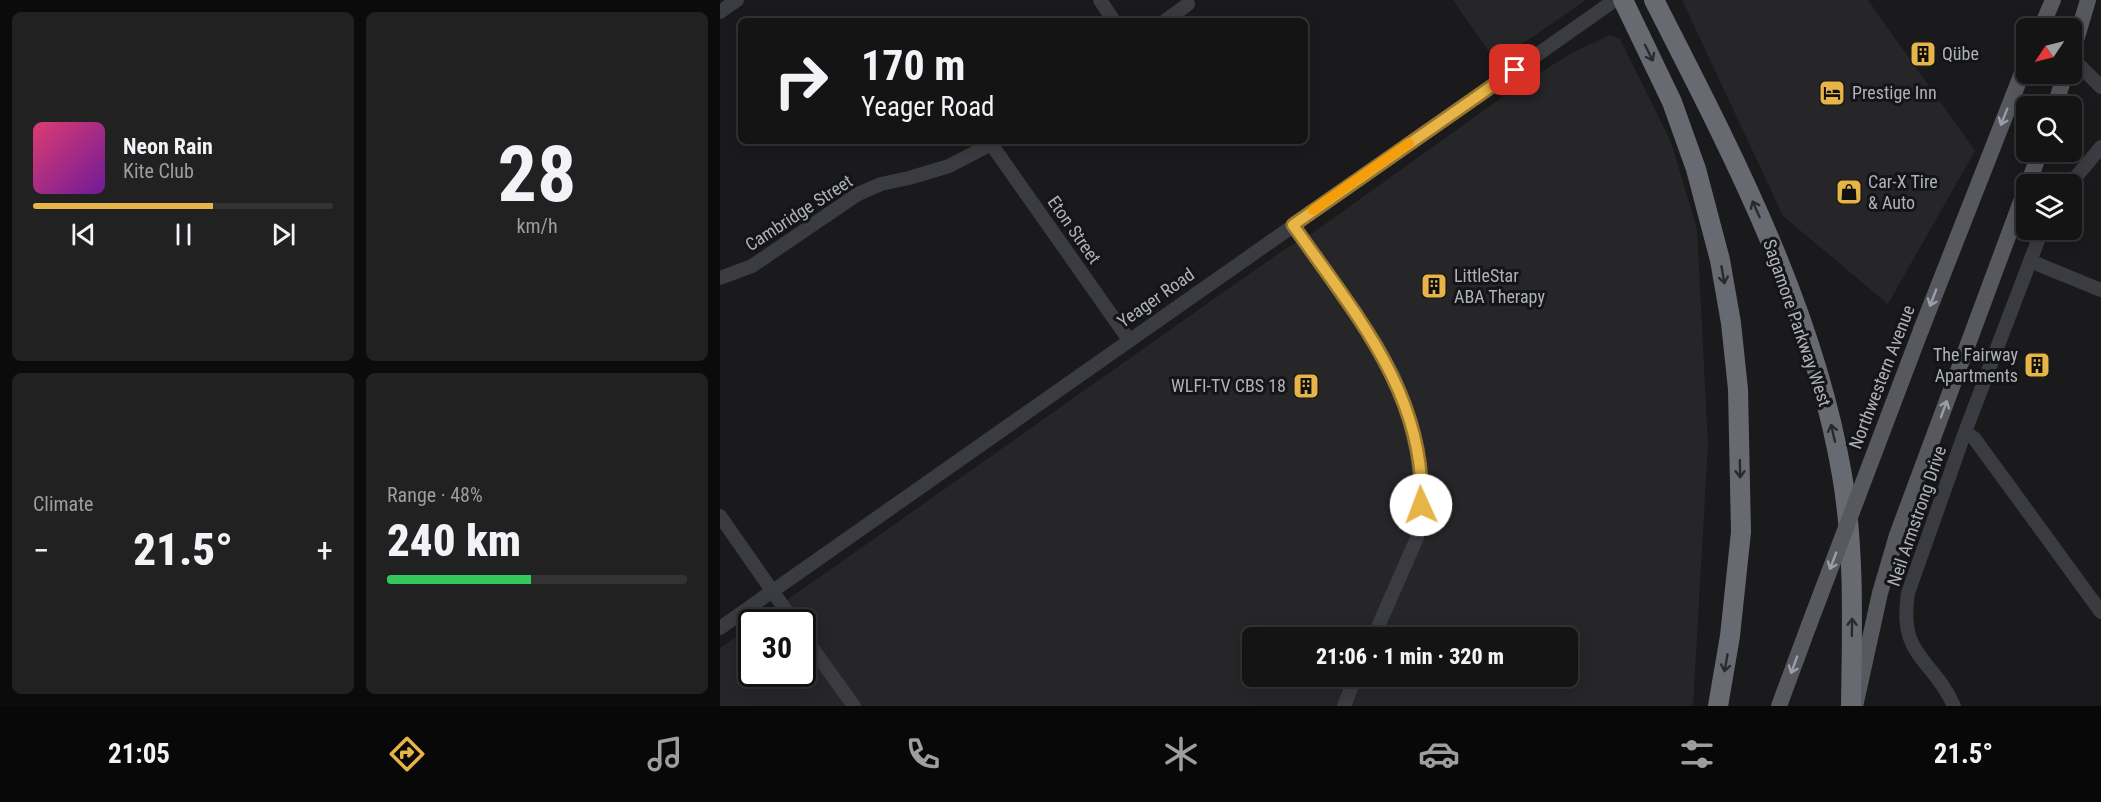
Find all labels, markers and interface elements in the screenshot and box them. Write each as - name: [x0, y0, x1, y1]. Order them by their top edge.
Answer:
- north arrow: [2016, 18, 2082, 84]
- map controls: [2016, 18, 2082, 240]
- building icon: Qübe: [1908, 39, 1938, 69]
- text: 170 m: [861, 41, 966, 90]
- icon: right: [762, 42, 840, 120]
- one-way arrow: [1643, 43, 1655, 61]
- place label: Qübe: [1942, 43, 1979, 64]
- pin: [1489, 44, 1540, 95]
- icon: arrive: [1498, 53, 1531, 86]
- hotel icon: Prestige Inn: [1817, 78, 1847, 108]
- place label: Prestige Inn: [1852, 82, 1937, 103]
- text: Yeager Road: [861, 91, 995, 123]
- button: search: [2016, 96, 2082, 162]
- one-way arrow: [1998, 107, 2009, 125]
- text: 28: [498, 129, 576, 220]
- text: Neon Rain: [123, 134, 213, 159]
- text: Kite Club: [123, 159, 194, 183]
- street label: Cambridge Street: [741, 170, 856, 255]
- place label: Car-X Tire & Auto: [1868, 171, 1938, 213]
- button: layers: [2016, 174, 2082, 240]
- shop icon: Car-X Tire & Auto: [1834, 177, 1864, 207]
- street label: Eton Street: [1043, 192, 1105, 268]
- one-way arrow: [1750, 201, 1762, 219]
- text: km/h: [516, 214, 558, 238]
- icon: previous: [67, 218, 100, 251]
- icon: pause: [167, 218, 200, 251]
- icon: next: [267, 218, 300, 251]
- street label: Sagamore Parkway West: [1759, 237, 1836, 409]
- street label: Yeager Road: [1113, 263, 1198, 332]
- place label: LittleStar ABA Therapy: [1454, 265, 1545, 307]
- one-way arrow: [1718, 265, 1729, 285]
- building icon: LittleStar ABA Therapy: [1419, 271, 1449, 301]
- one-way arrow: [1927, 289, 1938, 307]
- street label: Northwestern Avenue: [1844, 302, 1919, 452]
- place label: The Fairway Apartments: [1933, 344, 2019, 386]
- building icon: The Fairway Apartments: [2022, 350, 2052, 380]
- building icon: WLFI-TV CBS 18: [1291, 371, 1321, 401]
- place label: WLFI-TV CBS 18: [1171, 375, 1286, 396]
- one-way arrow: [1939, 400, 1950, 419]
- one-way arrow: [1827, 424, 1838, 443]
- street label: Neil Armstrong Drive: [1883, 443, 1950, 589]
- one-way arrow: [1734, 459, 1745, 479]
- position arrow: [1389, 473, 1453, 537]
- text: Range · 48%: [387, 483, 483, 507]
- text: Climate: [33, 492, 93, 516]
- text: 240 km: [387, 514, 521, 567]
- text: 21.5°: [133, 523, 233, 576]
- text: −: [33, 531, 50, 570]
- text: +: [317, 531, 333, 570]
- one-way arrow: [1827, 551, 1838, 570]
- speed limit sign: 30: [738, 609, 816, 687]
- one-way arrow: [1846, 617, 1858, 637]
- text: 21:06 · 1 min · 320 m: [1316, 644, 1504, 669]
- one-way arrow: [1720, 653, 1731, 673]
- one-way arrow: [1787, 656, 1798, 674]
- icon: directions: [386, 733, 428, 775]
- icon: music: [644, 733, 686, 775]
- icon: phone: [902, 733, 944, 775]
- icon: climate: [1160, 733, 1202, 775]
- icon: car: [1418, 733, 1460, 775]
- icon: filters: [1676, 733, 1718, 775]
- text: 21:05: [108, 738, 170, 770]
- text: 21.5°: [1934, 738, 1993, 770]

